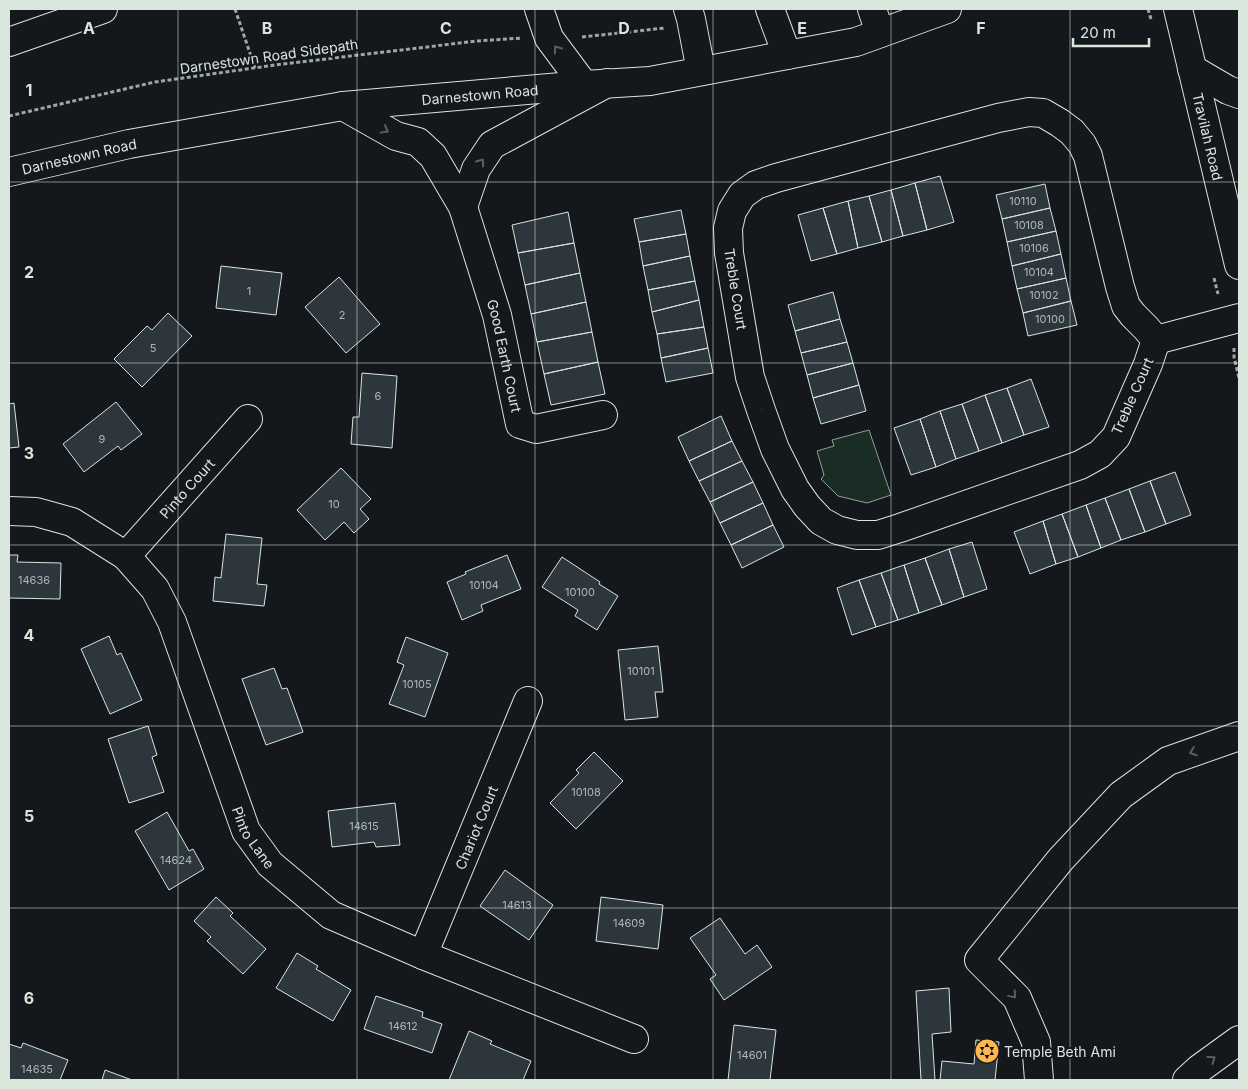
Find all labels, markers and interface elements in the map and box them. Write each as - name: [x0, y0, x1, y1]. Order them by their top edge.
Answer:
- scale bar: [1073, 15, 1149, 47]
- text: A: [83, 18, 95, 38]
- text: B: [262, 18, 272, 38]
- text: C: [440, 18, 452, 38]
- text: D: [618, 18, 630, 38]
- text: E: [797, 18, 807, 38]
- text: F: [976, 18, 986, 38]
- text: 20 m: [1080, 23, 1116, 42]
- street label: Darnestown Road Sidepath: [179, 35, 359, 77]
- one-way arrow: [555, 46, 563, 55]
- text: 1: [26, 80, 32, 100]
- street label: Darnestown Road: [421, 81, 539, 108]
- street label: Travilah Road: [1190, 91, 1227, 182]
- one-way arrow: [380, 123, 389, 133]
- street label: Darnestown Road: [20, 134, 138, 177]
- one-way arrow: [475, 158, 484, 168]
- house number: 10110: [1009, 194, 1037, 208]
- house number: 10108: [1014, 218, 1044, 232]
- house number: 10106: [1019, 241, 1049, 255]
- street label: Treble Court: [721, 247, 751, 331]
- text: 2: [24, 262, 34, 282]
- house number: 10104: [1024, 265, 1054, 279]
- house number: 1: [247, 284, 251, 298]
- house number: 10102: [1029, 288, 1059, 302]
- street label: Good Earth Court: [484, 297, 526, 414]
- house number: 2: [339, 308, 345, 322]
- house number: 10100: [1035, 312, 1065, 326]
- house number: 5: [150, 341, 157, 355]
- street label: Treble Court: [1107, 354, 1157, 437]
- house number: 6: [375, 389, 382, 403]
- house number: 9: [99, 432, 106, 446]
- text: 3: [24, 443, 34, 463]
- street label: Pinto Court: [155, 454, 218, 521]
- house number: 10: [328, 497, 340, 511]
- house number: 14636: [18, 573, 50, 587]
- house number: 10104: [469, 578, 499, 592]
- house number: 10100: [565, 585, 595, 599]
- text: 4: [24, 625, 35, 645]
- house number: 10101: [627, 664, 655, 678]
- house number: 10105: [402, 677, 432, 691]
- one-way arrow: [1189, 746, 1198, 756]
- street label: Chariot Court: [451, 783, 501, 872]
- house number: 10108: [571, 785, 601, 799]
- street label: Pinto Lane: [229, 804, 279, 871]
- text: 5: [24, 806, 34, 826]
- house number: 14615: [349, 819, 379, 833]
- house number: 14624: [160, 853, 192, 867]
- house number: 14613: [502, 898, 532, 912]
- house number: 14609: [613, 916, 645, 930]
- text: 6: [24, 988, 34, 1008]
- one-way arrow: [1007, 989, 1015, 998]
- house number: 14612: [388, 1019, 418, 1033]
- synagogue icon: Temple Beth Ami: [974, 1038, 1000, 1064]
- place label: Temple Beth Ami: [1004, 1043, 1116, 1060]
- house number: 14601: [737, 1048, 767, 1062]
- one-way arrow: [1207, 1056, 1216, 1066]
- house number: 14635: [21, 1062, 53, 1076]

